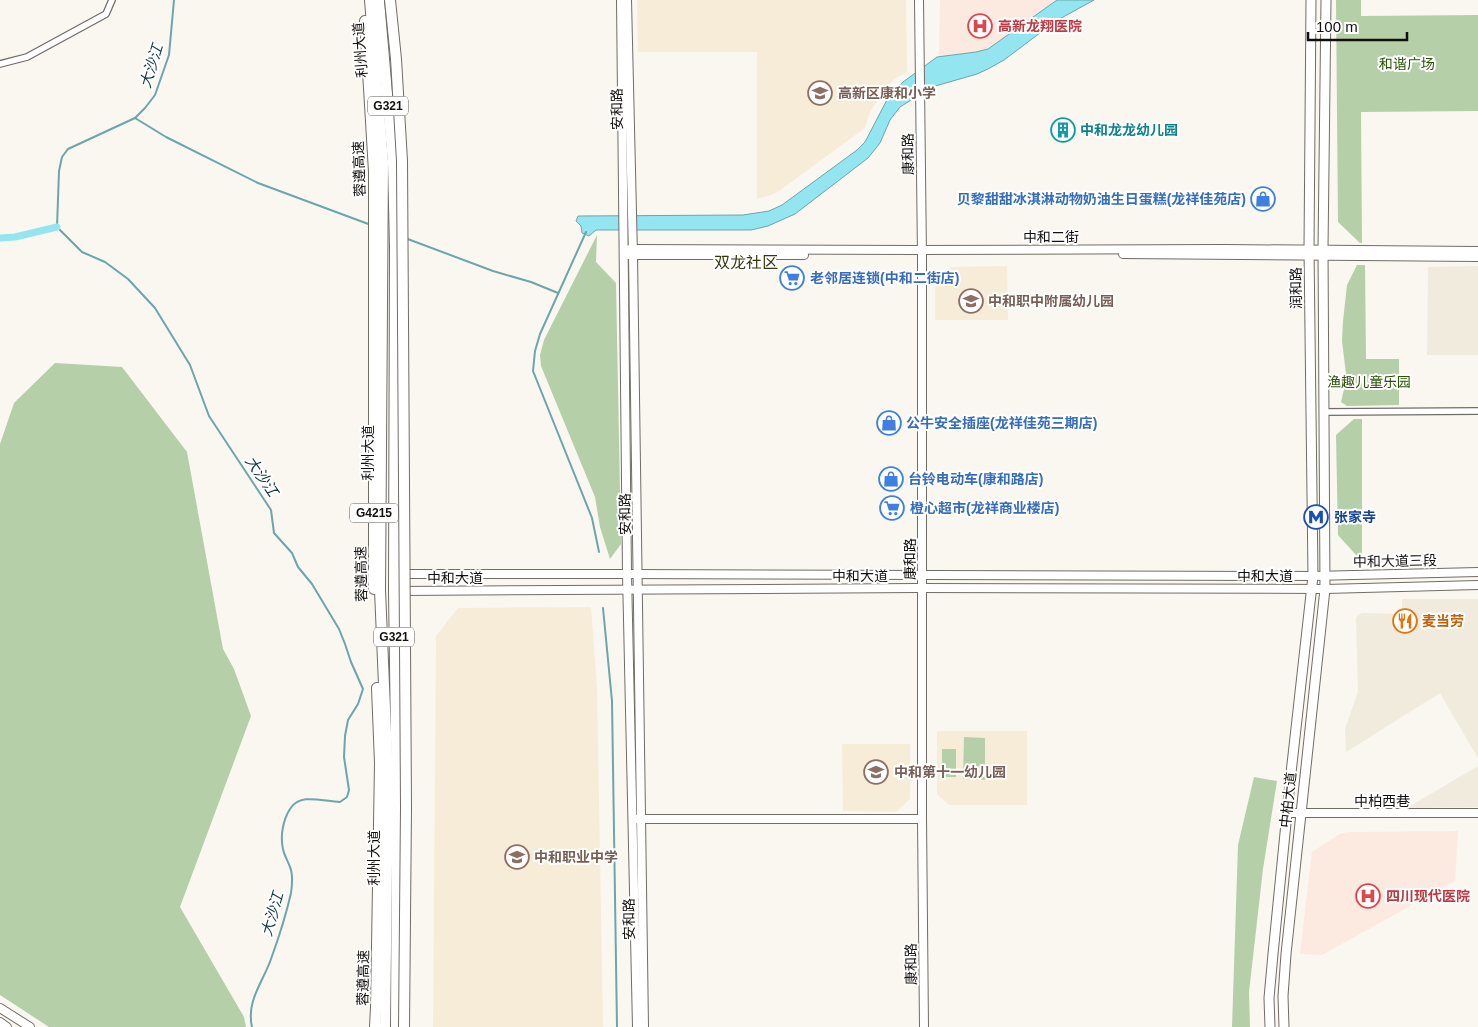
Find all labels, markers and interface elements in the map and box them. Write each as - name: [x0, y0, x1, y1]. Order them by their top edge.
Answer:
- scale bar: [1308, 10, 1407, 42]
- hospital icon: 高新龙翔医院: [967, 13, 993, 39]
- place label: 高新龙翔医院: [998, 18, 1082, 34]
- text: 100 m: [1316, 18, 1358, 35]
- street label: 利州大道: [350, 22, 370, 78]
- water label: 大沙江: [136, 40, 166, 90]
- park label: 和谐广场: [1379, 56, 1435, 72]
- school or university icon: 高新区康和小学: [807, 80, 833, 106]
- place label: 高新区康和小学: [838, 85, 936, 101]
- street label: 安和路: [609, 88, 625, 130]
- road number: G321: [368, 96, 408, 115]
- building icon: 中和龙龙幼儿园: [1050, 117, 1076, 143]
- place label: 中和龙龙幼儿园: [1080, 122, 1178, 138]
- street label: 康和路: [900, 133, 916, 175]
- street label: 蓉遵高速: [350, 141, 368, 197]
- shop icon: 贝黎甜甜冰淇淋动物奶油生日蛋糕(龙祥佳苑店): [1250, 186, 1276, 212]
- place label: 贝黎甜甜冰淇淋动物奶油生日蛋糕(龙祥佳苑店): [957, 191, 1246, 207]
- street label: 中和二街: [1023, 229, 1079, 245]
- district label: 双龙社区: [714, 254, 778, 271]
- supermarket icon: 老邻居连锁(中和二街店): [779, 265, 805, 291]
- street label: 润和路: [1288, 267, 1304, 309]
- place label: 老邻居连锁(中和二街店): [810, 270, 959, 286]
- school or university icon: 中和职中附属幼儿园: [958, 288, 984, 314]
- place label: 中和职中附属幼儿园: [988, 293, 1114, 309]
- park label: 渔趣儿童乐园: [1327, 374, 1411, 390]
- shop icon: 公牛安全插座(龙祥佳苑三期店): [876, 410, 902, 436]
- place label: 公牛安全插座(龙祥佳苑三期店): [906, 415, 1097, 431]
- street label: 利州大道: [360, 425, 376, 481]
- water label: 大沙江: [242, 453, 283, 501]
- shop icon: 台铃电动车(康和路店): [878, 466, 904, 492]
- place label: 台铃电动车(康和路店): [908, 471, 1043, 487]
- street label: 安和路: [617, 493, 633, 535]
- supermarket icon: 橙心超市(龙祥商业楼店): [879, 495, 905, 521]
- place label: 橙心超市(龙祥商业楼店): [910, 500, 1059, 516]
- road number: G4215: [350, 503, 398, 522]
- metro station icon: 张家寺: [1303, 504, 1329, 530]
- place label: 张家寺: [1334, 509, 1376, 525]
- street label: 康和路: [902, 538, 918, 580]
- street label: 蓉遵高速: [353, 546, 369, 602]
- street label: 中和大道三段: [1353, 552, 1437, 570]
- street label: 中和大道: [832, 568, 888, 584]
- street label: 中和大道: [1237, 568, 1293, 584]
- street label: 中和大道: [427, 570, 483, 586]
- restaurant icon: 麦当劳: [1392, 608, 1418, 634]
- place label: 麦当劳: [1422, 613, 1464, 629]
- road number: G321: [374, 628, 414, 646]
- school or university icon: 中和第十一幼儿园: [863, 759, 889, 785]
- place label: 中和第十一幼儿园: [894, 764, 1006, 780]
- street label: 中柏大道: [1277, 771, 1299, 829]
- street label: 中柏西巷: [1354, 793, 1410, 809]
- street label: 利州大道: [366, 830, 382, 886]
- school or university icon: 中和职业中学: [504, 844, 530, 870]
- place label: 中和职业中学: [534, 849, 618, 865]
- hospital icon: 四川现代医院: [1355, 883, 1381, 909]
- water label: 大沙江: [258, 888, 287, 938]
- place label: 四川现代医院: [1386, 888, 1470, 904]
- street label: 安和路: [621, 898, 637, 940]
- street label: 康和路: [903, 943, 919, 985]
- street label: 蓉遵高速: [355, 950, 371, 1006]

